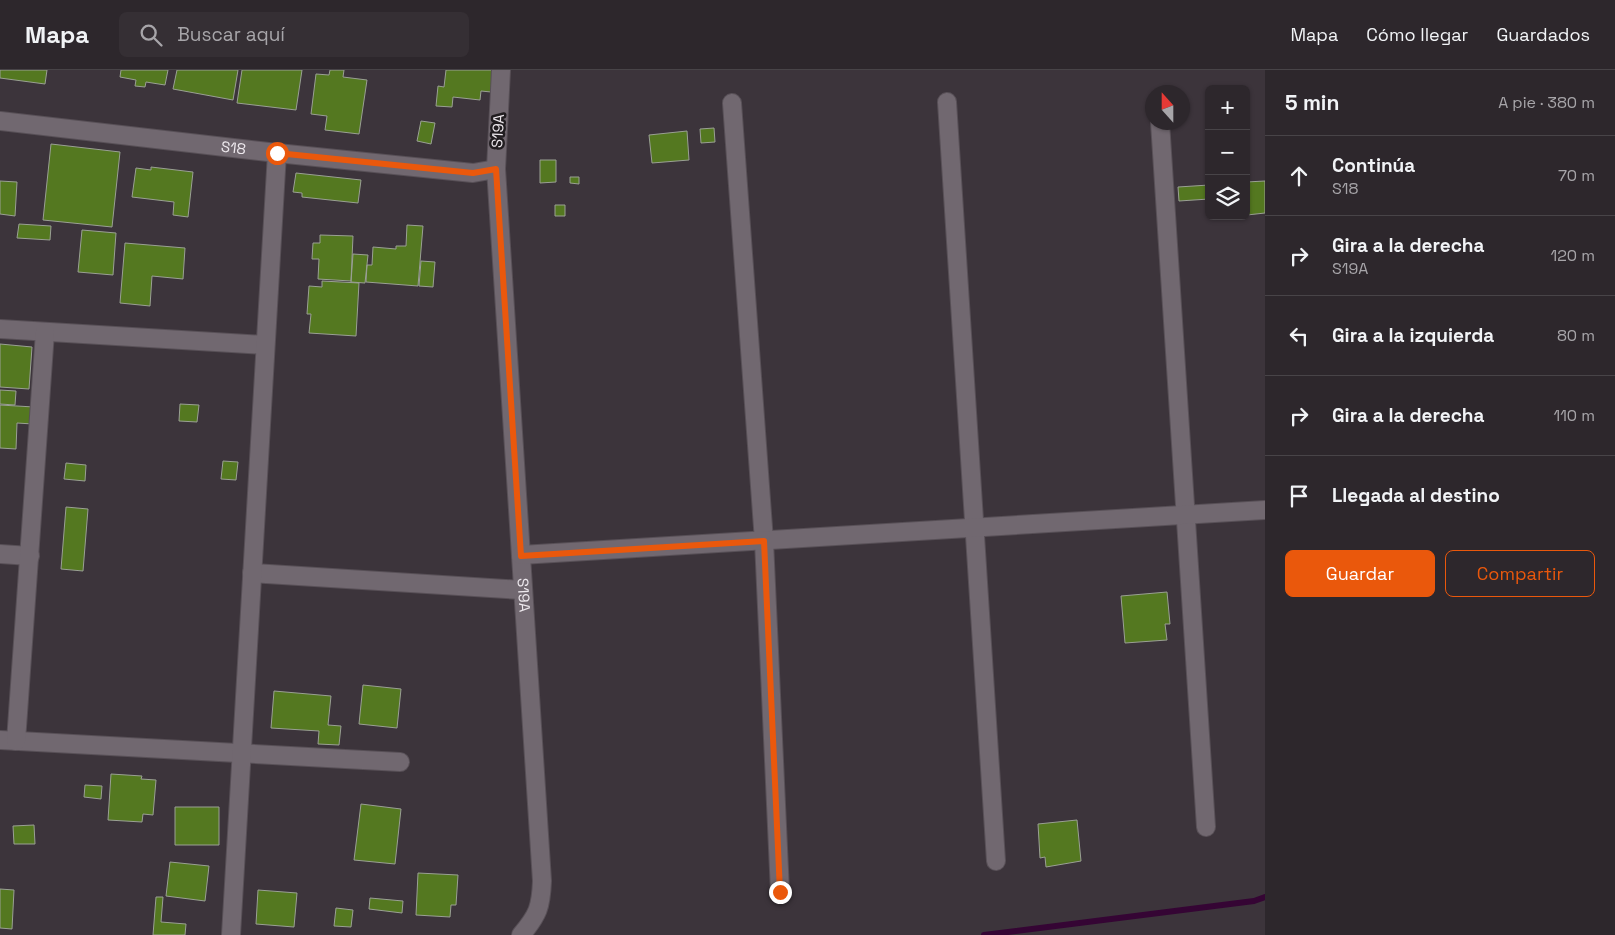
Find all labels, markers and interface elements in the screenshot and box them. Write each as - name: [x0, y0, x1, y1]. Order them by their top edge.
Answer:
- search box: [119, 12, 469, 57]
- text: Mapa: [25, 19, 89, 50]
- icon: search: [137, 21, 165, 49]
- text: Buscar aquí: [177, 22, 285, 47]
- text: Mapa: [1290, 23, 1338, 46]
- text: Cómo llegar: [1366, 23, 1468, 46]
- text: Guardados: [1496, 23, 1590, 46]
- north arrow: [1145, 85, 1190, 130]
- map controls: [1205, 85, 1250, 220]
- button: +: [1205, 85, 1250, 130]
- text: 5 min: [1285, 89, 1339, 116]
- text: A pie · 380 m: [1498, 92, 1595, 113]
- street label: S19A: [487, 113, 508, 149]
- button: −: [1205, 130, 1250, 175]
- street label: S18: [220, 137, 247, 158]
- route start: [266, 142, 289, 165]
- text: Continúa: [1332, 153, 1415, 178]
- icon: ahead: [1285, 162, 1313, 190]
- text: 70 m: [1558, 165, 1595, 186]
- button: layers: [1205, 175, 1250, 220]
- text: S18: [1332, 178, 1358, 199]
- text: Gira a la derecha: [1332, 233, 1484, 258]
- icon: right: [1285, 242, 1313, 270]
- text: 120 m: [1551, 245, 1595, 266]
- text: S19A: [1332, 258, 1368, 279]
- icon: left: [1285, 322, 1313, 350]
- text: Gira a la izquierda: [1332, 323, 1494, 348]
- text: 80 m: [1557, 325, 1595, 346]
- icon: right: [1285, 402, 1313, 430]
- text: Gira a la derecha: [1332, 403, 1484, 428]
- text: 110 m: [1553, 405, 1595, 426]
- icon: arrive: [1285, 482, 1313, 510]
- text: Llegada al destino: [1332, 483, 1500, 508]
- button: Guardar: [1285, 550, 1435, 597]
- button: Compartir: [1445, 550, 1595, 597]
- street label: S19A: [513, 577, 535, 613]
- route end: [769, 881, 792, 904]

